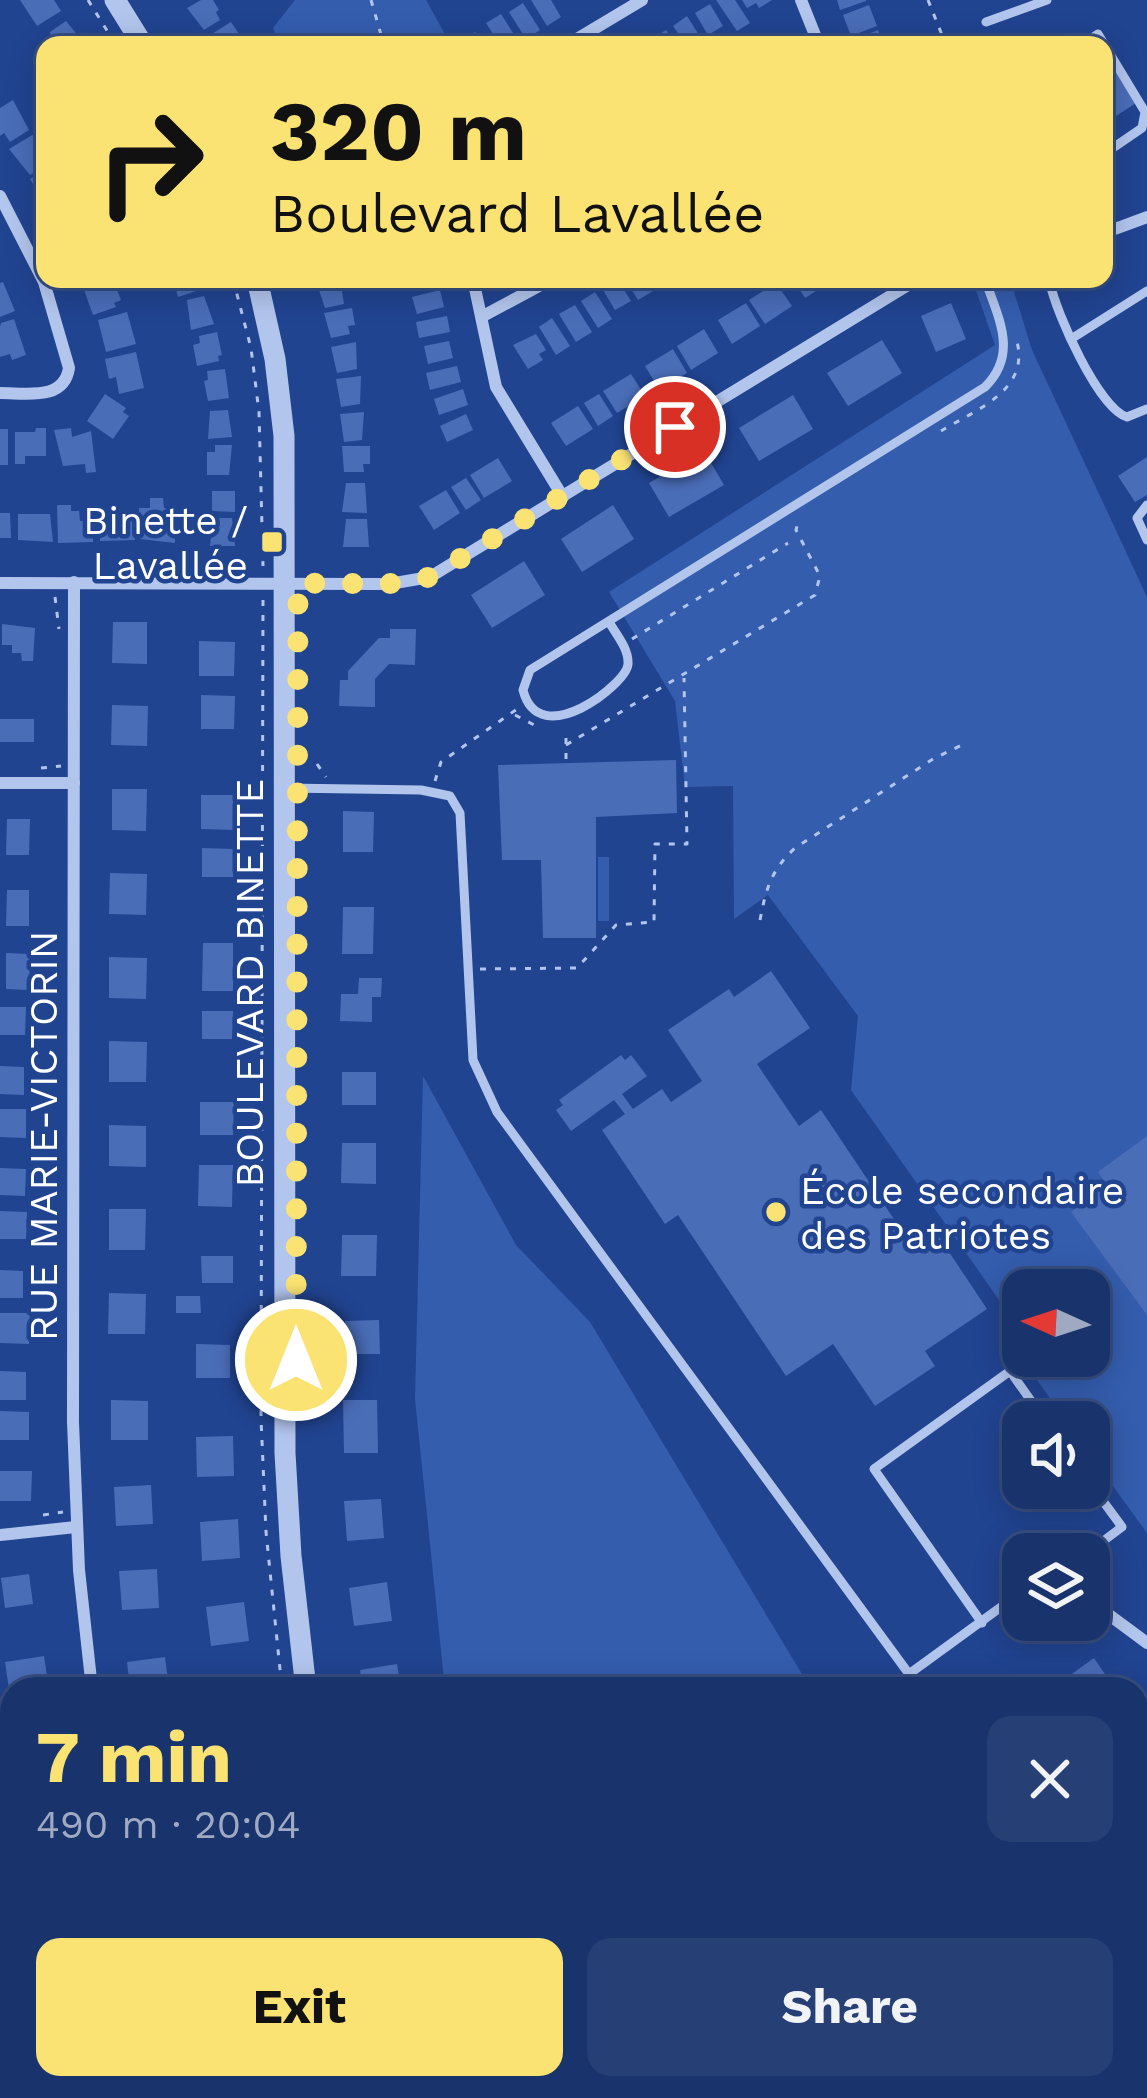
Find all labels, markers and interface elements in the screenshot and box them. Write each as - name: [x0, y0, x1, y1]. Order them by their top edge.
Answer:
- text: 320 m: [270, 82, 527, 180]
- icon: right: [72, 84, 228, 240]
- text: Boulevard Lavallée: [270, 182, 765, 245]
- pin: [624, 376, 726, 478]
- icon: arrive: [642, 394, 708, 460]
- place label: Binette / Lavallée: [83, 498, 248, 588]
- marker: Binette / Lavallée: [259, 529, 285, 555]
- street label: BOULEVARD BINETTE: [227, 779, 272, 1188]
- street label: RUE MARIE-VICTORIN: [21, 931, 66, 1341]
- place label: École secondaire des Patriotes: [800, 1168, 1124, 1258]
- marker: École secondaire des Patriotes: [763, 1199, 789, 1225]
- north arrow: [1002, 1269, 1110, 1377]
- map controls: [1002, 1269, 1110, 1641]
- position arrow: [233, 1297, 359, 1423]
- button: sound: [1002, 1401, 1110, 1509]
- button: layers: [1002, 1533, 1110, 1641]
- text: 7 min: [36, 1715, 232, 1799]
- button: close: [987, 1716, 1113, 1842]
- text: 490 m · 20:04: [36, 1802, 301, 1847]
- button: Exit: [36, 1938, 563, 2076]
- button: Share: [587, 1938, 1113, 2076]

